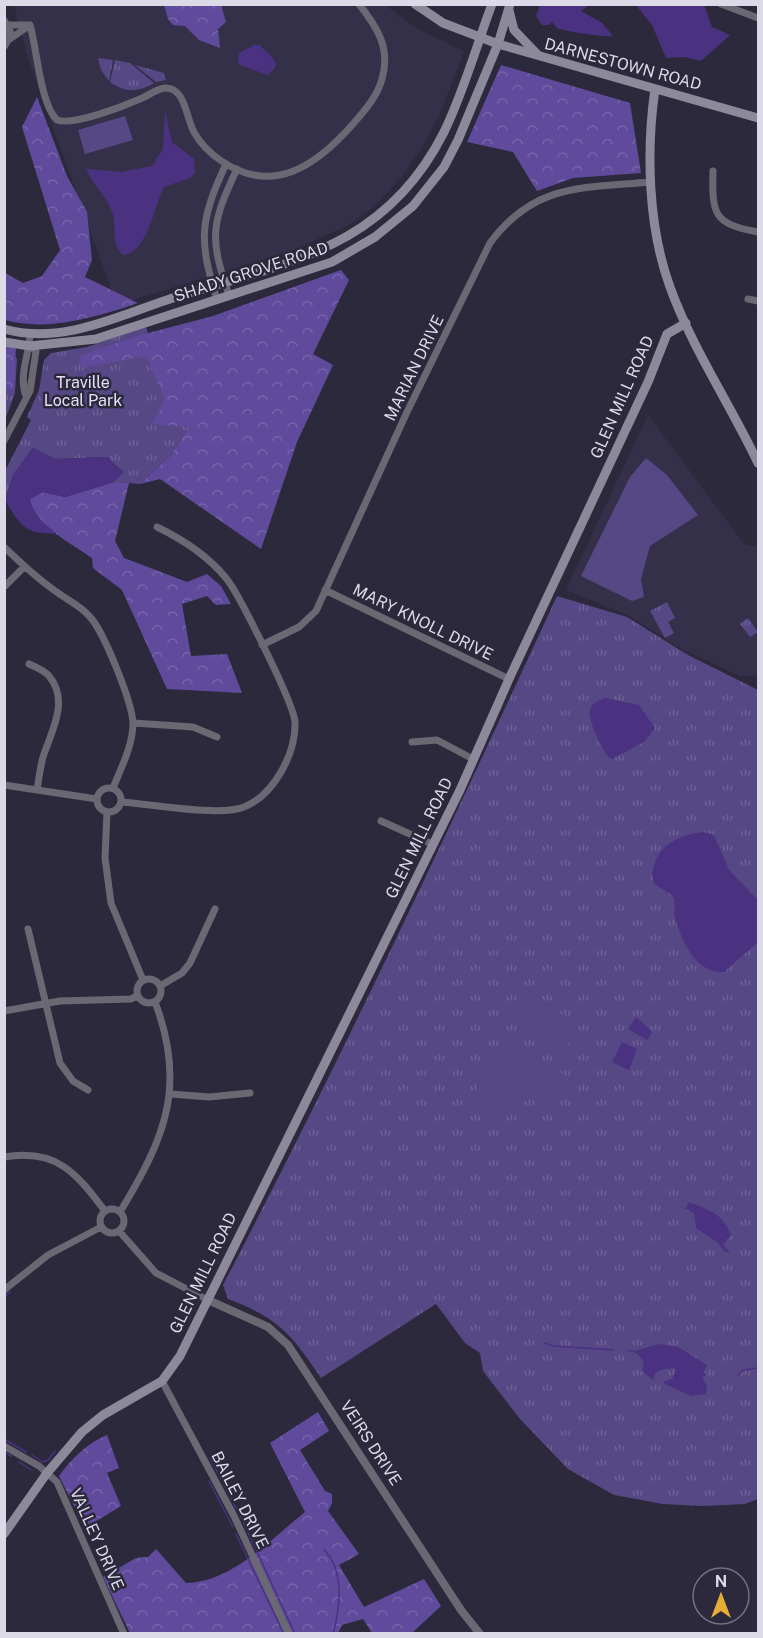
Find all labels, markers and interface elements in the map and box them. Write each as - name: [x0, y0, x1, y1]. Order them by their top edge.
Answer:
- street label: DARNESTOWN ROAD: [542, 34, 704, 94]
- street label: SHADY GROVE ROAD: [172, 238, 330, 306]
- street label: MARIAN DRIVE: [380, 312, 448, 424]
- street label: GLEN MILL ROAD: [586, 333, 658, 461]
- park label: Traville Local Park: [44, 373, 122, 410]
- street label: MARY KNOLL DRIVE: [350, 580, 496, 664]
- street label: GLEN MILL ROAD: [381, 774, 457, 902]
- street label: GLEN MILL ROAD: [165, 1209, 241, 1337]
- street label: VEIRS DRIVE: [336, 1397, 406, 1489]
- street label: BAILEY DRIVE: [207, 1448, 273, 1552]
- street label: VALLEY DRIVE: [66, 1485, 128, 1593]
- north arrow: [691, 1566, 751, 1626]
- text: N: [715, 1572, 727, 1591]

